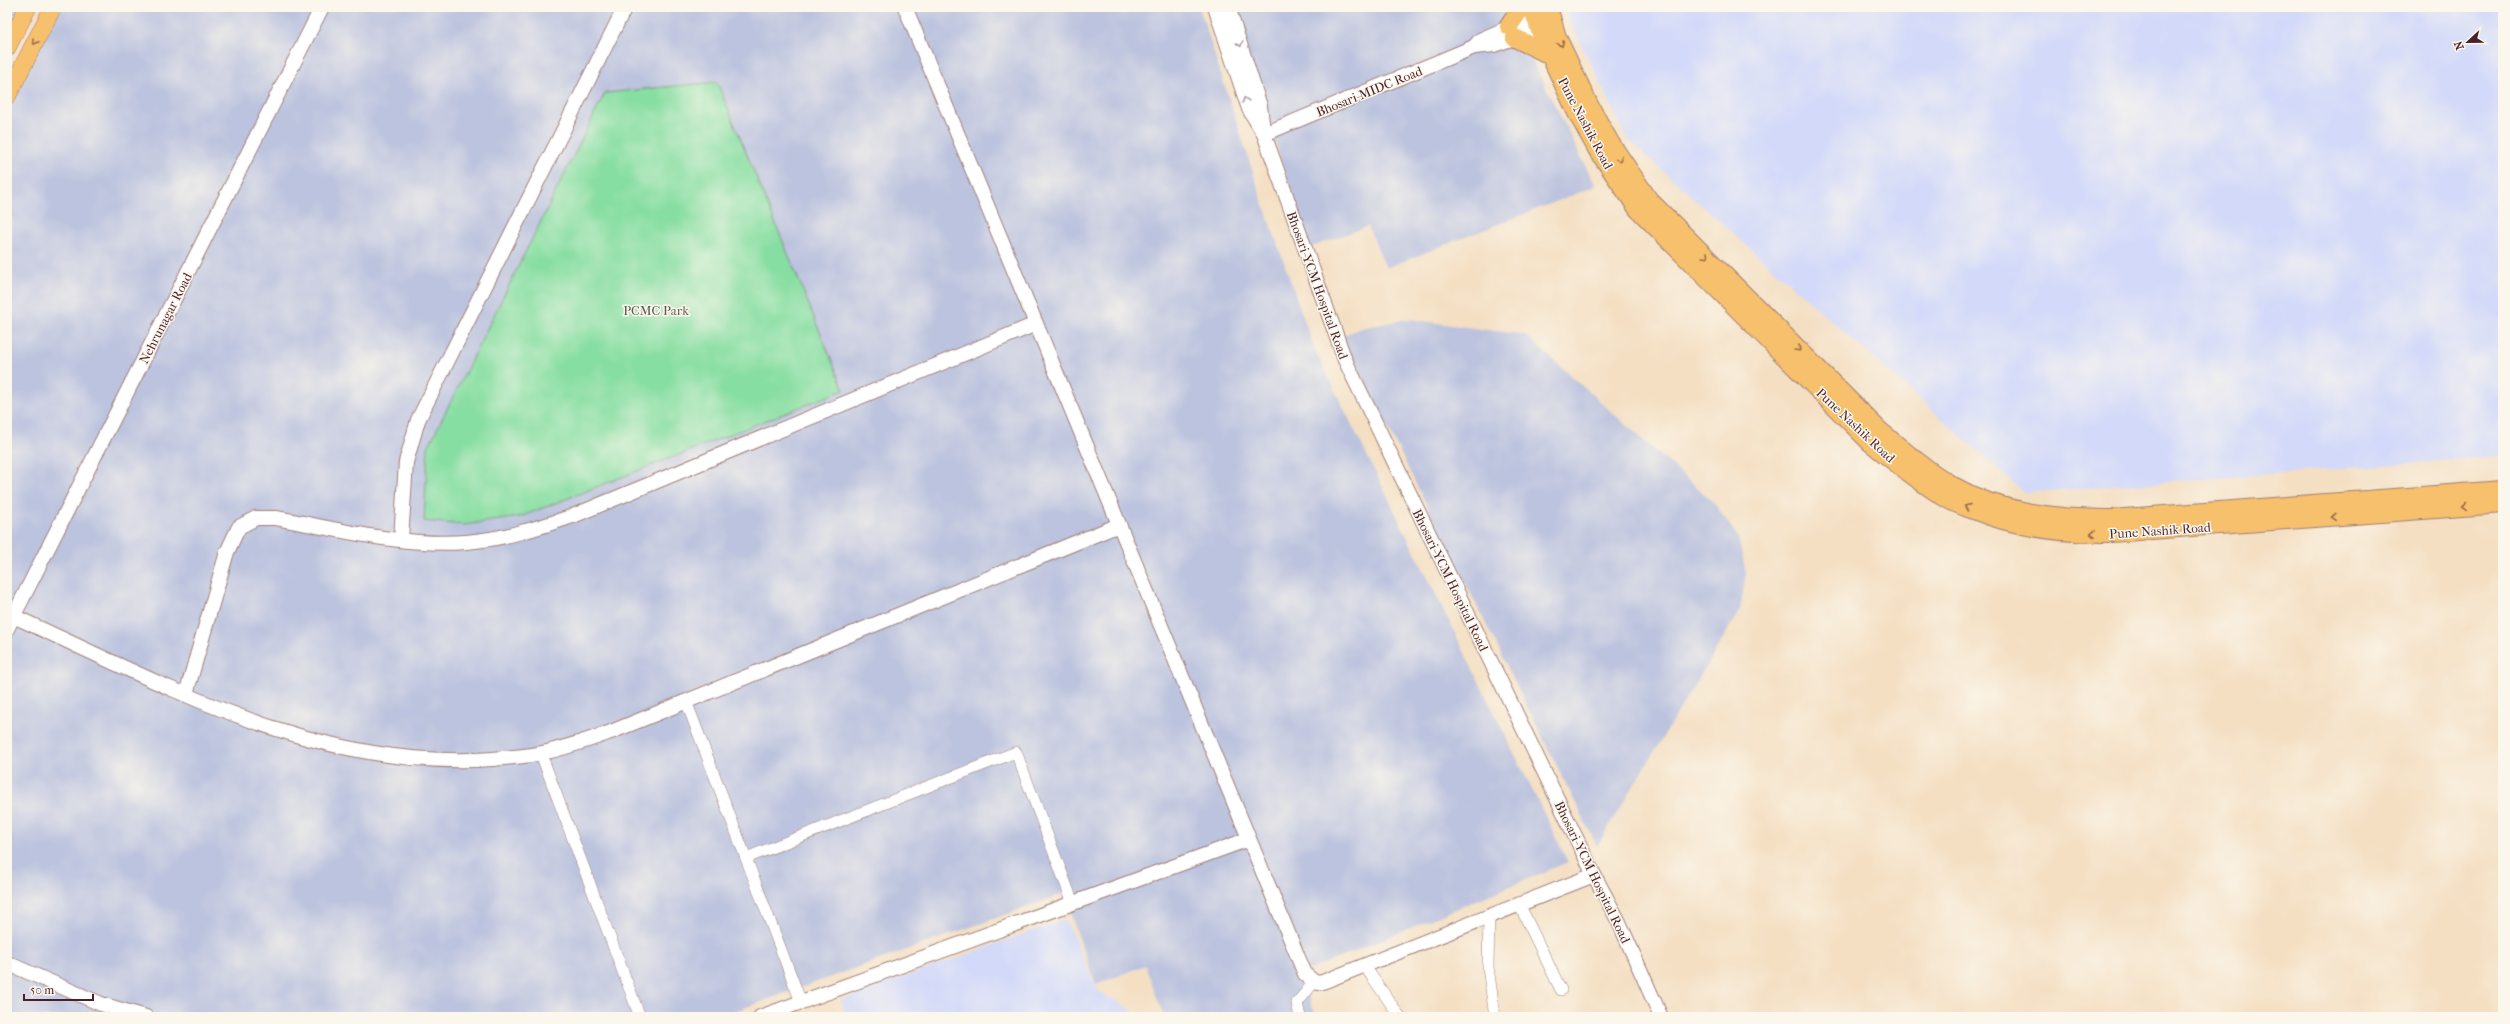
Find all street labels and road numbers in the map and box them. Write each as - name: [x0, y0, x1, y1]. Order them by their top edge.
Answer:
- street label: Bhosari-MIDC Road: [1314, 63, 1425, 120]
- street label: Pune Nashik Road: [1555, 75, 1617, 173]
- street label: Bhosari-YCM Hospital Road: [1284, 209, 1352, 362]
- street label: Nehrunagar Road: [136, 269, 195, 366]
- street label: Pune Nashik Road: [1813, 385, 1899, 466]
- street label: Bhosari-YCM Hospital Road: [1410, 507, 1492, 654]
- street label: Pune Nashik Road: [2109, 519, 2212, 542]
- street label: Bhosari-YCM Hospital Road: [1552, 799, 1634, 946]

